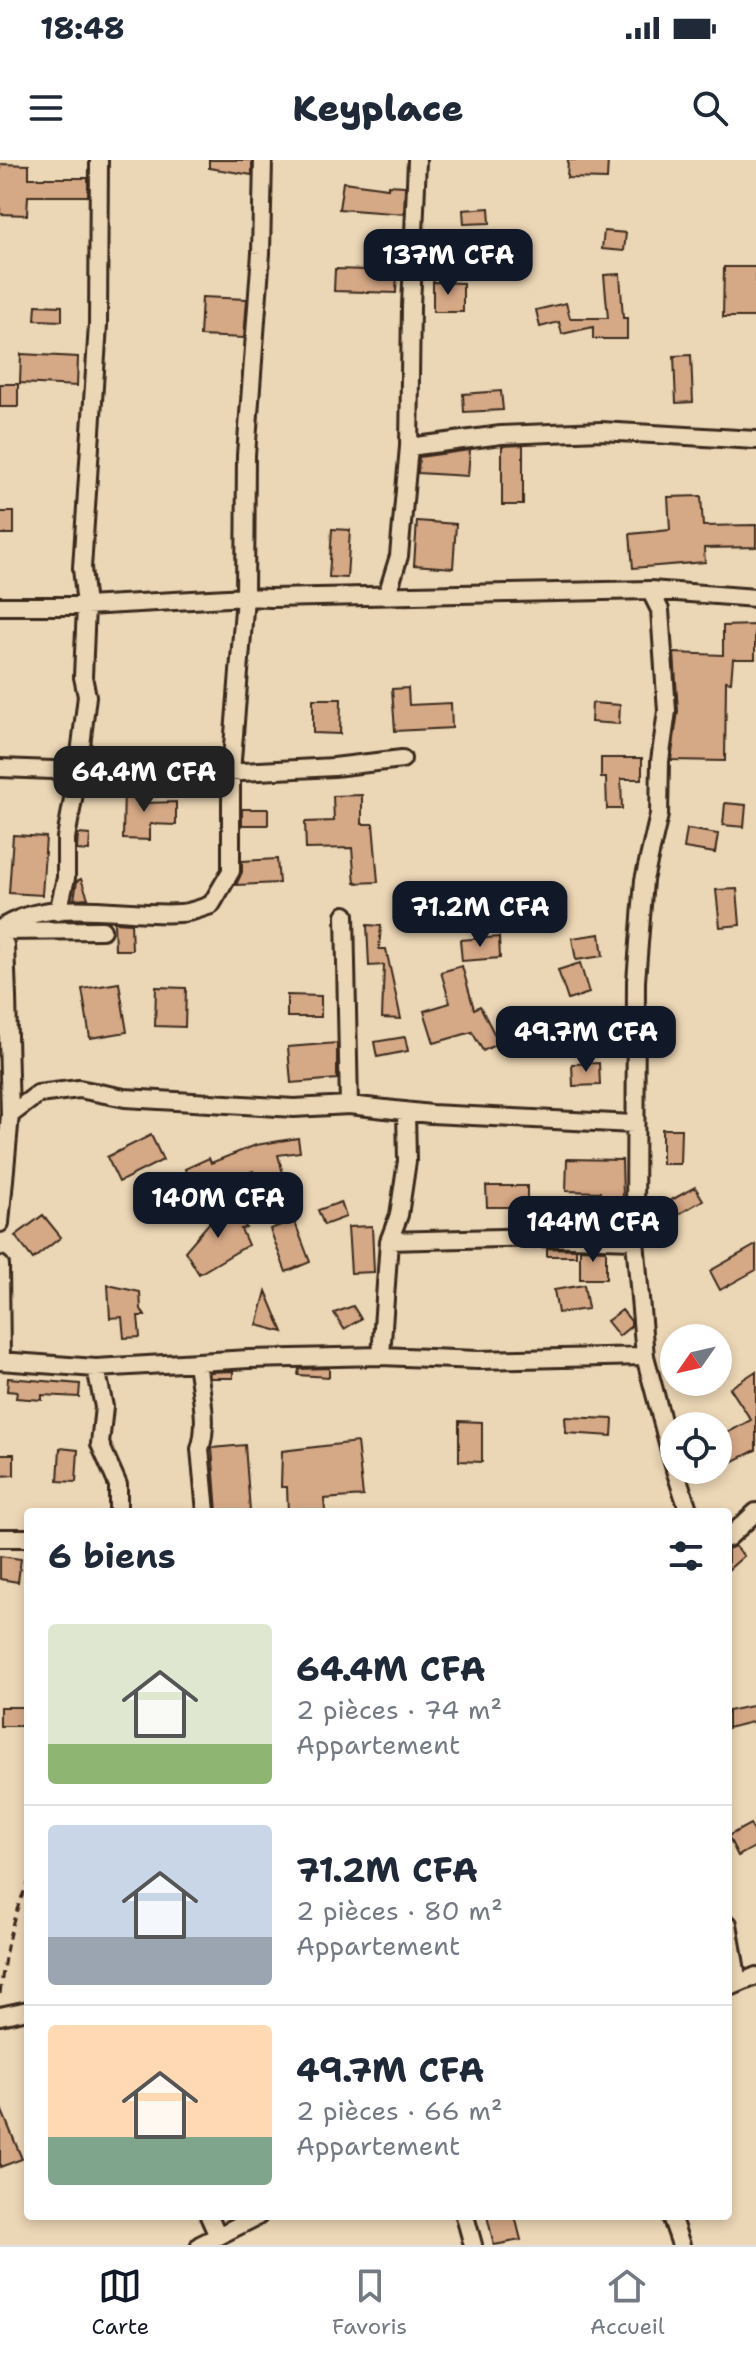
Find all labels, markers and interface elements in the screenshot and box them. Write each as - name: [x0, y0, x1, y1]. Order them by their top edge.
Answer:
- text: 18:48: [40, 8, 125, 49]
- text: Keyplace: [292, 84, 464, 133]
- icon: menu: [24, 86, 68, 130]
- icon: search: [688, 86, 732, 130]
- pin: 137M CFA: [365, 229, 531, 297]
- text: 137M CFA: [382, 237, 514, 272]
- pin: 64.4M CFA: [52, 746, 236, 814]
- text: 64.4M CFA: [71, 754, 217, 789]
- pin: 71.2M CFA: [388, 881, 572, 949]
- text: 71.2M CFA: [410, 889, 550, 924]
- pin: 49.7M CFA: [494, 1006, 678, 1074]
- text: 49.7M CFA: [514, 1014, 658, 1049]
- pin: 140M CFA: [135, 1172, 301, 1240]
- text: 140M CFA: [151, 1180, 285, 1215]
- pin: 144M CFA: [510, 1196, 676, 1264]
- text: 144M CFA: [526, 1204, 660, 1239]
- north arrow: [660, 1324, 732, 1396]
- map controls: [660, 1324, 732, 1484]
- button: locate: [660, 1412, 732, 1484]
- text: 6 biens: [48, 1533, 176, 1579]
- icon: filters: [664, 1534, 708, 1578]
- text: 64.4M CFA: [296, 1646, 486, 1692]
- icon: home: [112, 1656, 208, 1752]
- text: 2 pièces · 74 m²: [296, 1692, 502, 1727]
- text: Appartement: [296, 1727, 460, 1762]
- text: 71.2M CFA: [296, 1847, 478, 1893]
- icon: home: [112, 1857, 208, 1953]
- text: 2 pièces · 80 m²: [296, 1893, 503, 1928]
- text: Appartement: [296, 1928, 460, 1963]
- text: 49.7M CFA: [296, 2047, 485, 2093]
- icon: home: [112, 2057, 208, 2153]
- text: 2 pièces · 66 m²: [296, 2093, 503, 2128]
- text: Appartement: [296, 2128, 460, 2163]
- tab: Carte: [91, 2264, 149, 2341]
- tab: Favoris: [332, 2264, 407, 2341]
- tab: Accueil: [590, 2264, 665, 2341]

